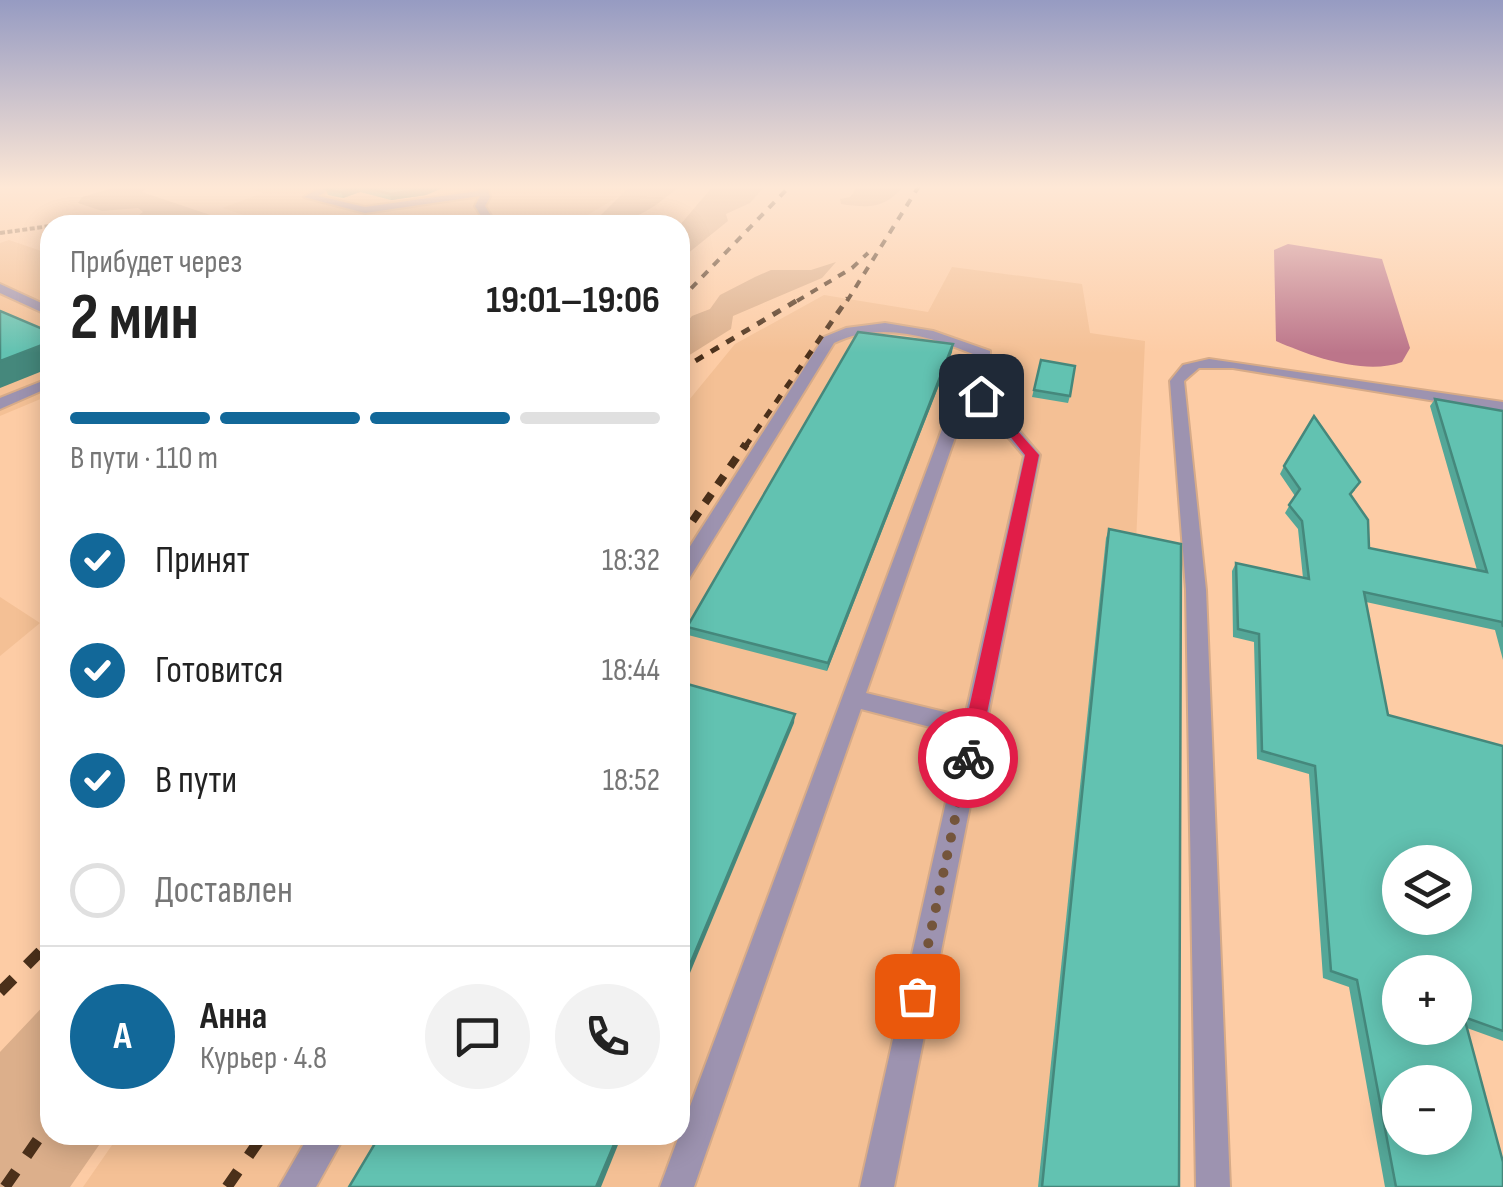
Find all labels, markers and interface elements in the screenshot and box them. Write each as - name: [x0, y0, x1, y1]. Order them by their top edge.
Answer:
- text: Прибудет через: [70, 243, 242, 282]
- text: 19:01–19:06: [486, 278, 660, 323]
- text: 2 мин: [70, 280, 199, 358]
- pin: [939, 354, 1024, 439]
- icon: home: [954, 369, 1009, 424]
- text: В пути · 110 m: [70, 439, 218, 478]
- icon: check: [70, 533, 125, 588]
- text: Принят: [155, 538, 250, 583]
- text: 18:32: [602, 541, 660, 580]
- icon: check: [70, 643, 125, 698]
- text: Готовится: [155, 648, 284, 693]
- text: 18:44: [602, 651, 660, 690]
- courier: [918, 708, 1018, 808]
- icon: bike: [941, 731, 996, 786]
- icon: check: [70, 753, 125, 808]
- text: В пути: [155, 758, 237, 803]
- text: 18:52: [603, 761, 660, 800]
- map controls: [1382, 845, 1472, 1155]
- button: layers: [1382, 845, 1472, 935]
- text: Доставлен: [155, 868, 293, 913]
- pin: [875, 954, 960, 1039]
- button: +: [1382, 955, 1472, 1045]
- icon: bag: [890, 969, 945, 1024]
- button: chat: [425, 984, 530, 1089]
- button: phone: [555, 984, 660, 1089]
- text: Анна: [200, 994, 267, 1039]
- text: А: [113, 1014, 132, 1059]
- text: Курьер · 4.8: [200, 1039, 327, 1078]
- button: −: [1382, 1065, 1472, 1155]

